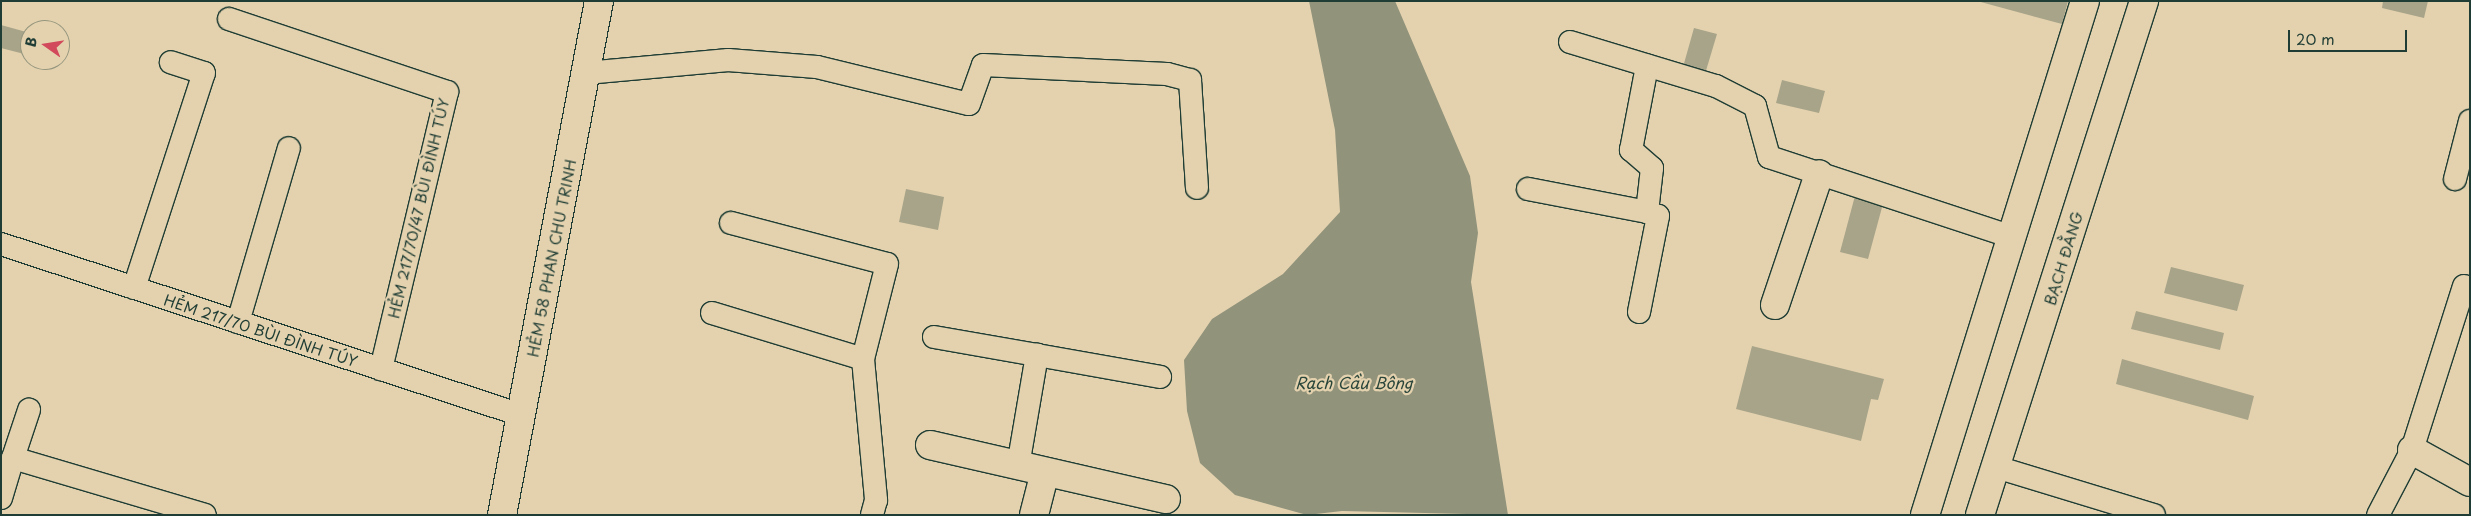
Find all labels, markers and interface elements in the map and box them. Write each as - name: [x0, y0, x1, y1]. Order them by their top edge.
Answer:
- north arrow: [20, 20, 70, 70]
- scale bar: [2291, 20, 2410, 52]
- text: 20 m: [2296, 27, 2335, 50]
- text: B: [20, 35, 42, 49]
- street label: HẺM 217/70/47 BÙI ĐÌNH TÚY: [384, 95, 452, 321]
- street label: HẺM 58 PHAN CHU TRINH: [523, 158, 579, 358]
- street label: BẠCH ĐẰNG: [2040, 209, 2086, 307]
- street label: HẺM 217/70 BÙI ĐÌNH TÚY: [161, 290, 361, 370]
- water label: Rạch Cầu Bông: [1295, 372, 1413, 392]

